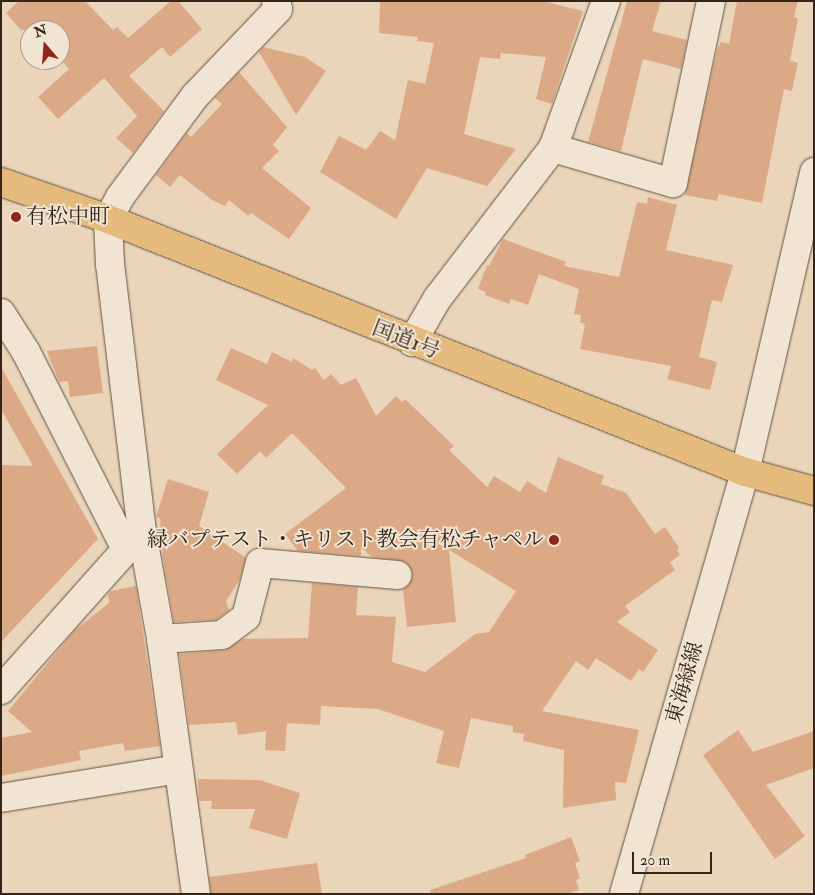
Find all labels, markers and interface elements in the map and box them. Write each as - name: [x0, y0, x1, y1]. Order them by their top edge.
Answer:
- north arrow: [20, 20, 70, 70]
- text: N: [32, 21, 49, 41]
- place label: 有松中町: [26, 204, 110, 230]
- marker: 有松中町: [10, 211, 22, 223]
- street label: 国道1号: [369, 316, 443, 364]
- place label: 緑バプテスト・キリスト教会有松チャペル: [145, 527, 544, 553]
- marker: 緑バプテスト・キリスト教会有松チャペル: [548, 534, 560, 546]
- street label: 東海緑線: [661, 639, 709, 727]
- scale bar: [635, 842, 715, 874]
- text: 20 m: [640, 851, 670, 870]

